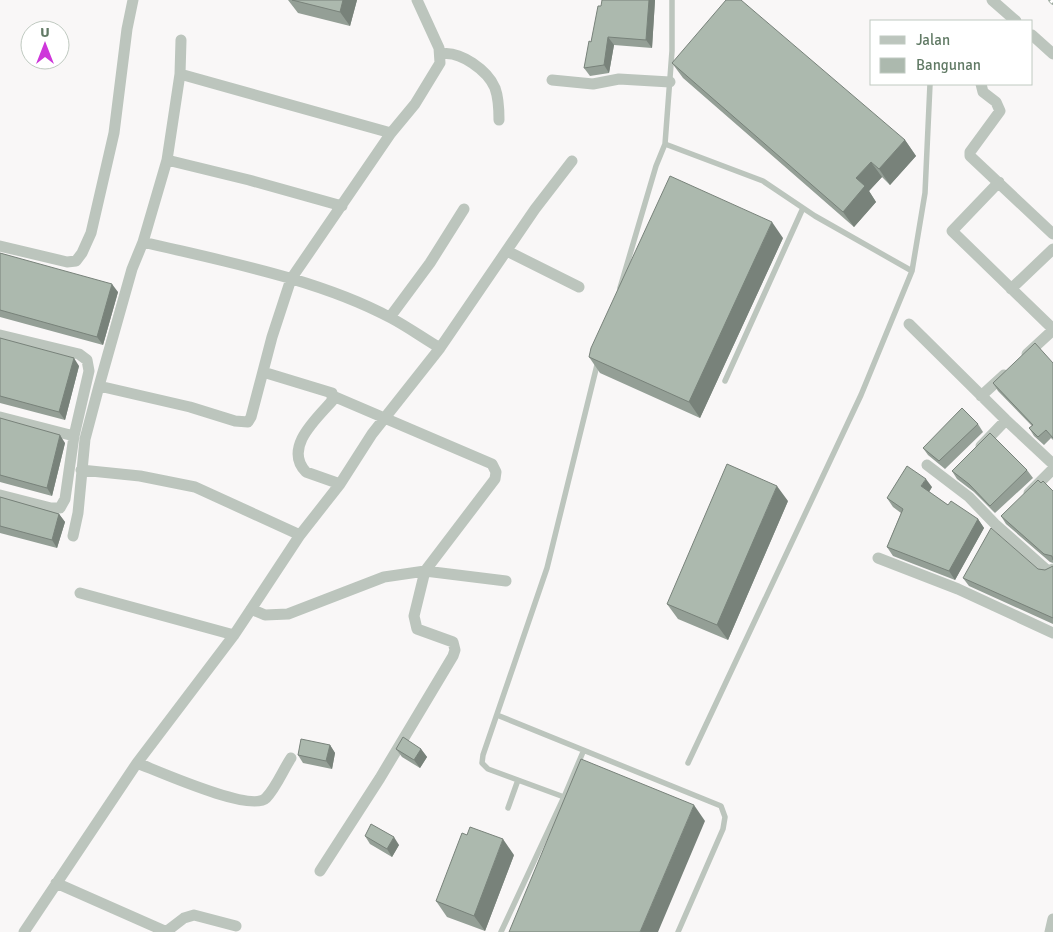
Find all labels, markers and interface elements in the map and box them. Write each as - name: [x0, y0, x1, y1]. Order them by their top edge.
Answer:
- north arrow: [20, 20, 70, 70]
- legend: [870, 20, 1033, 85]
- text: U: [40, 24, 50, 41]
- text: Jalan: [916, 31, 950, 49]
- text: Bangunan: [916, 56, 981, 74]

